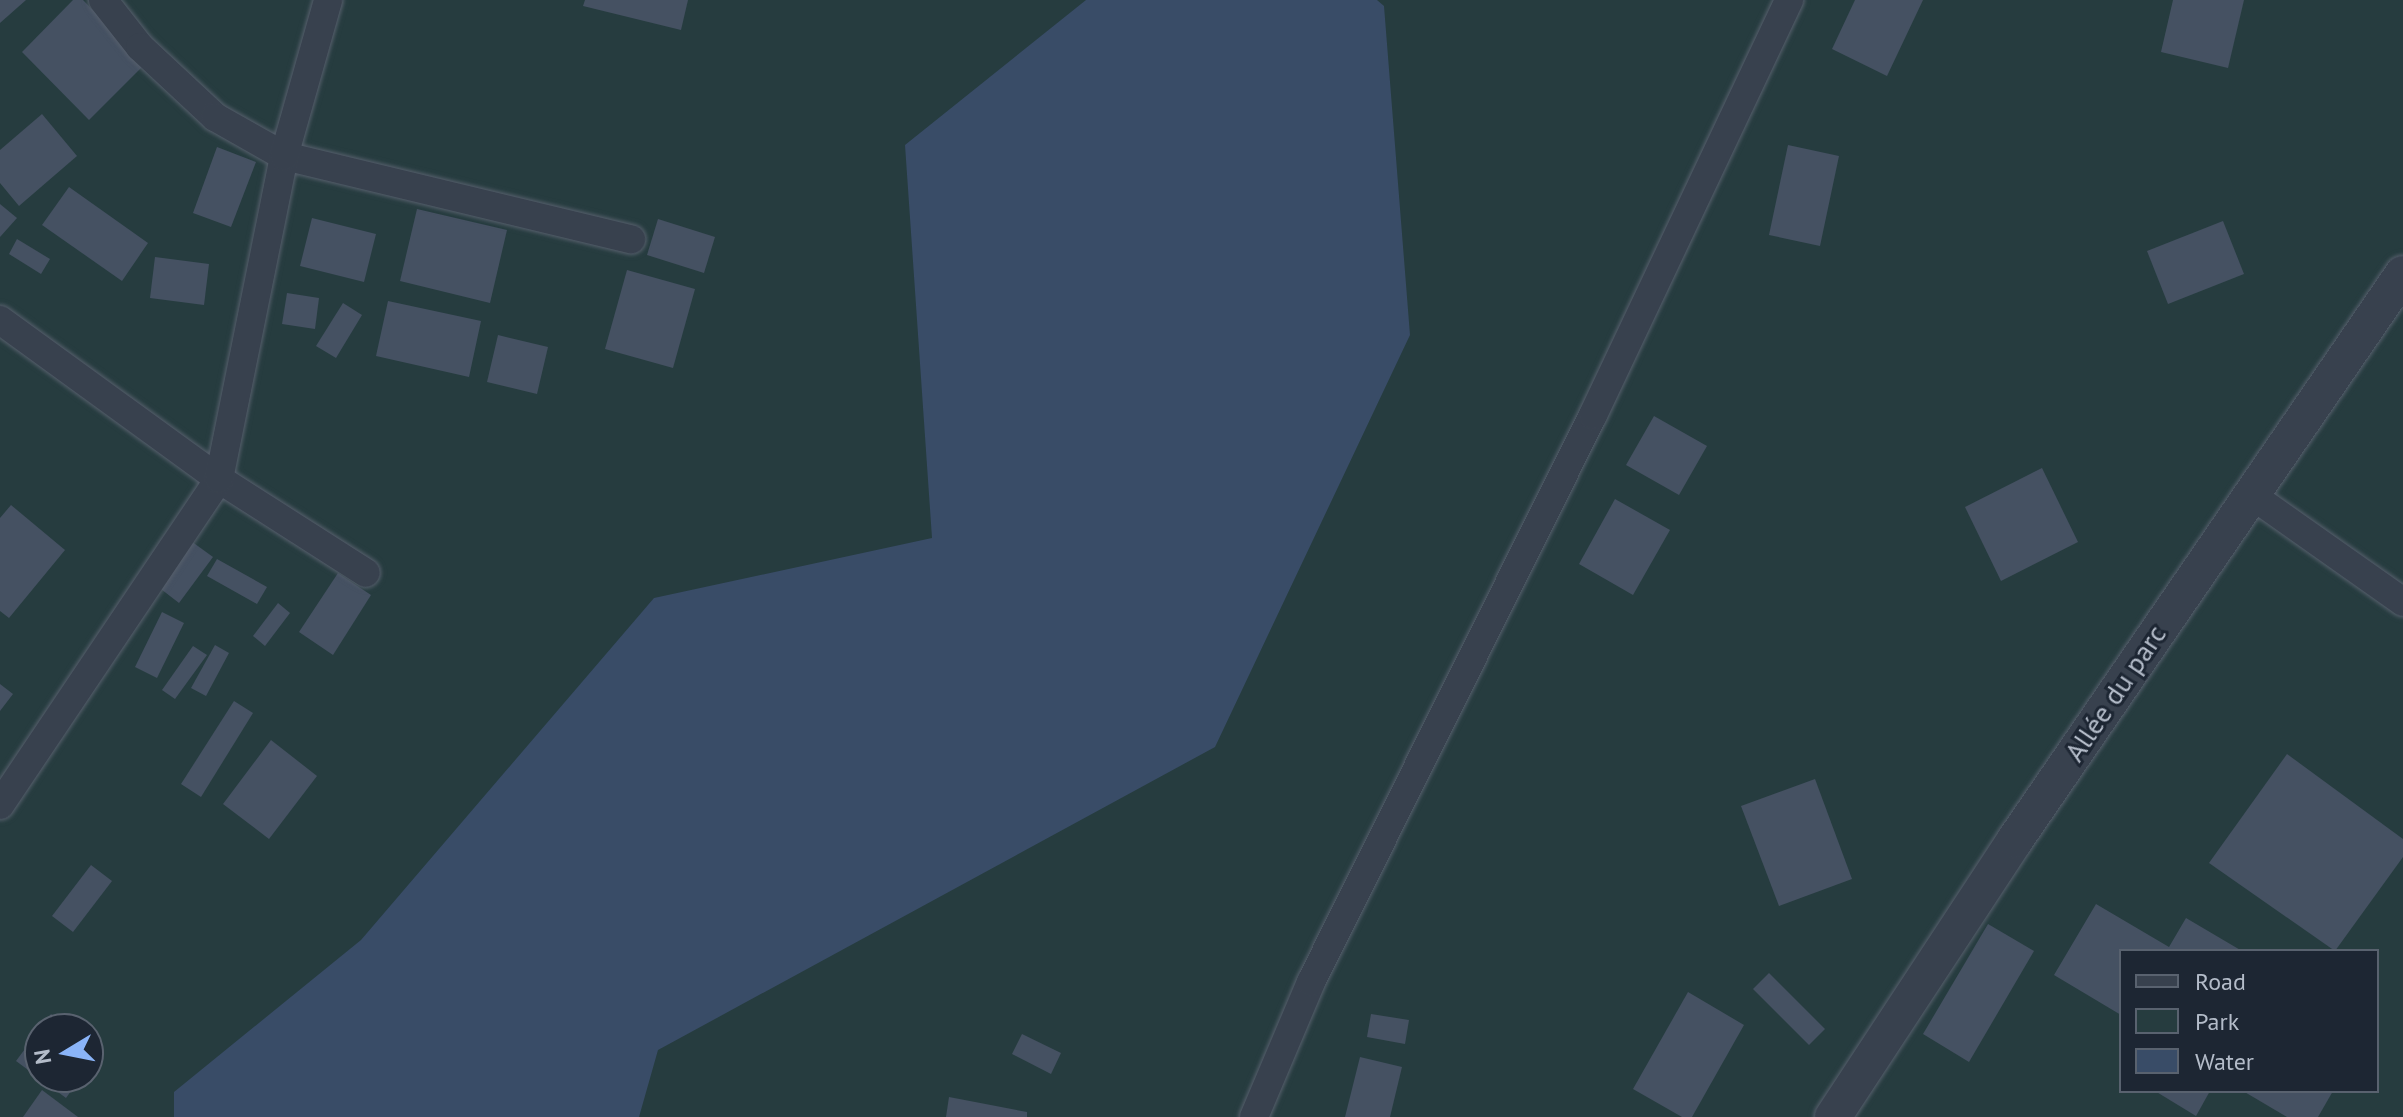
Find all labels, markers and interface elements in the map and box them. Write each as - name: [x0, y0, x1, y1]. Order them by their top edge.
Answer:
- street label: Allée du parc: [2057, 618, 2173, 768]
- legend: [2119, 949, 2379, 1093]
- text: Road: [2195, 966, 2246, 997]
- text: Park: [2195, 1006, 2239, 1037]
- north arrow: [24, 1013, 104, 1093]
- text: Water: [2195, 1046, 2254, 1077]
- text: N: [27, 1047, 57, 1066]

